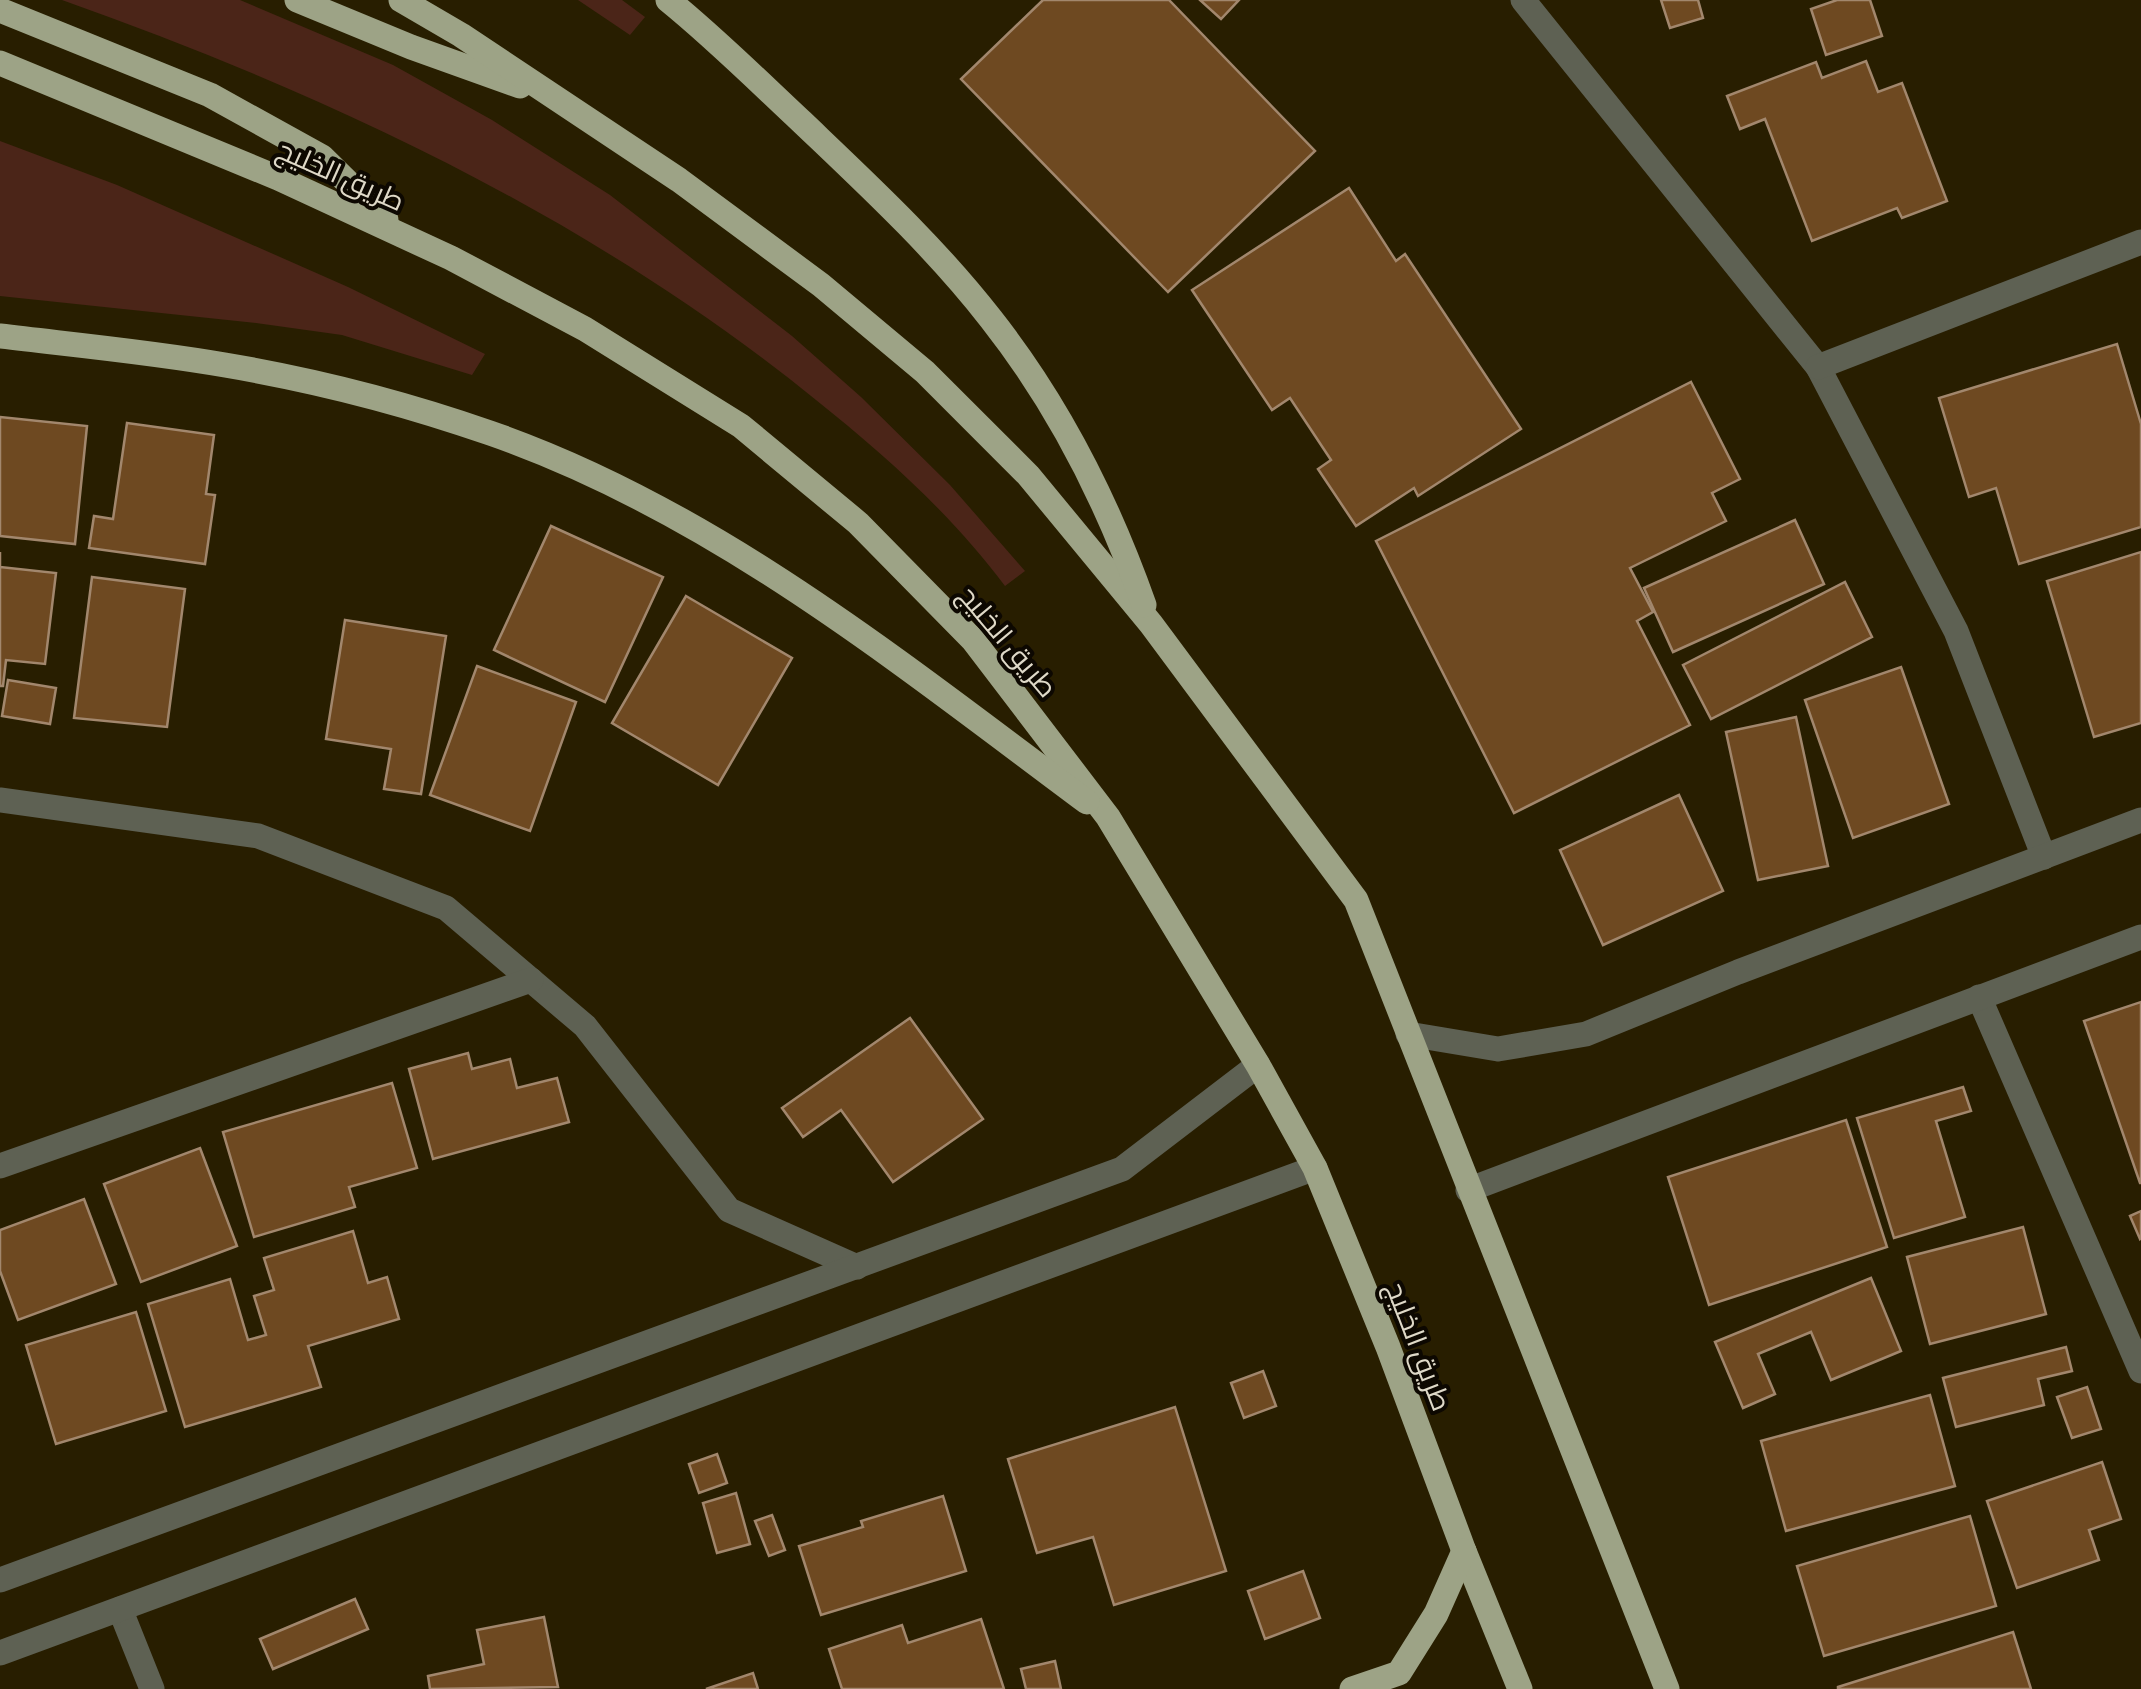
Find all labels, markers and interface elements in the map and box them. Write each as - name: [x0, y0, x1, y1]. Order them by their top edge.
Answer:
- street label: طريق الخليج: [271, 131, 410, 220]
- street label: طريق الخليج: [950, 577, 1065, 705]
- street label: طريق الخليج: [1377, 1276, 1460, 1416]

